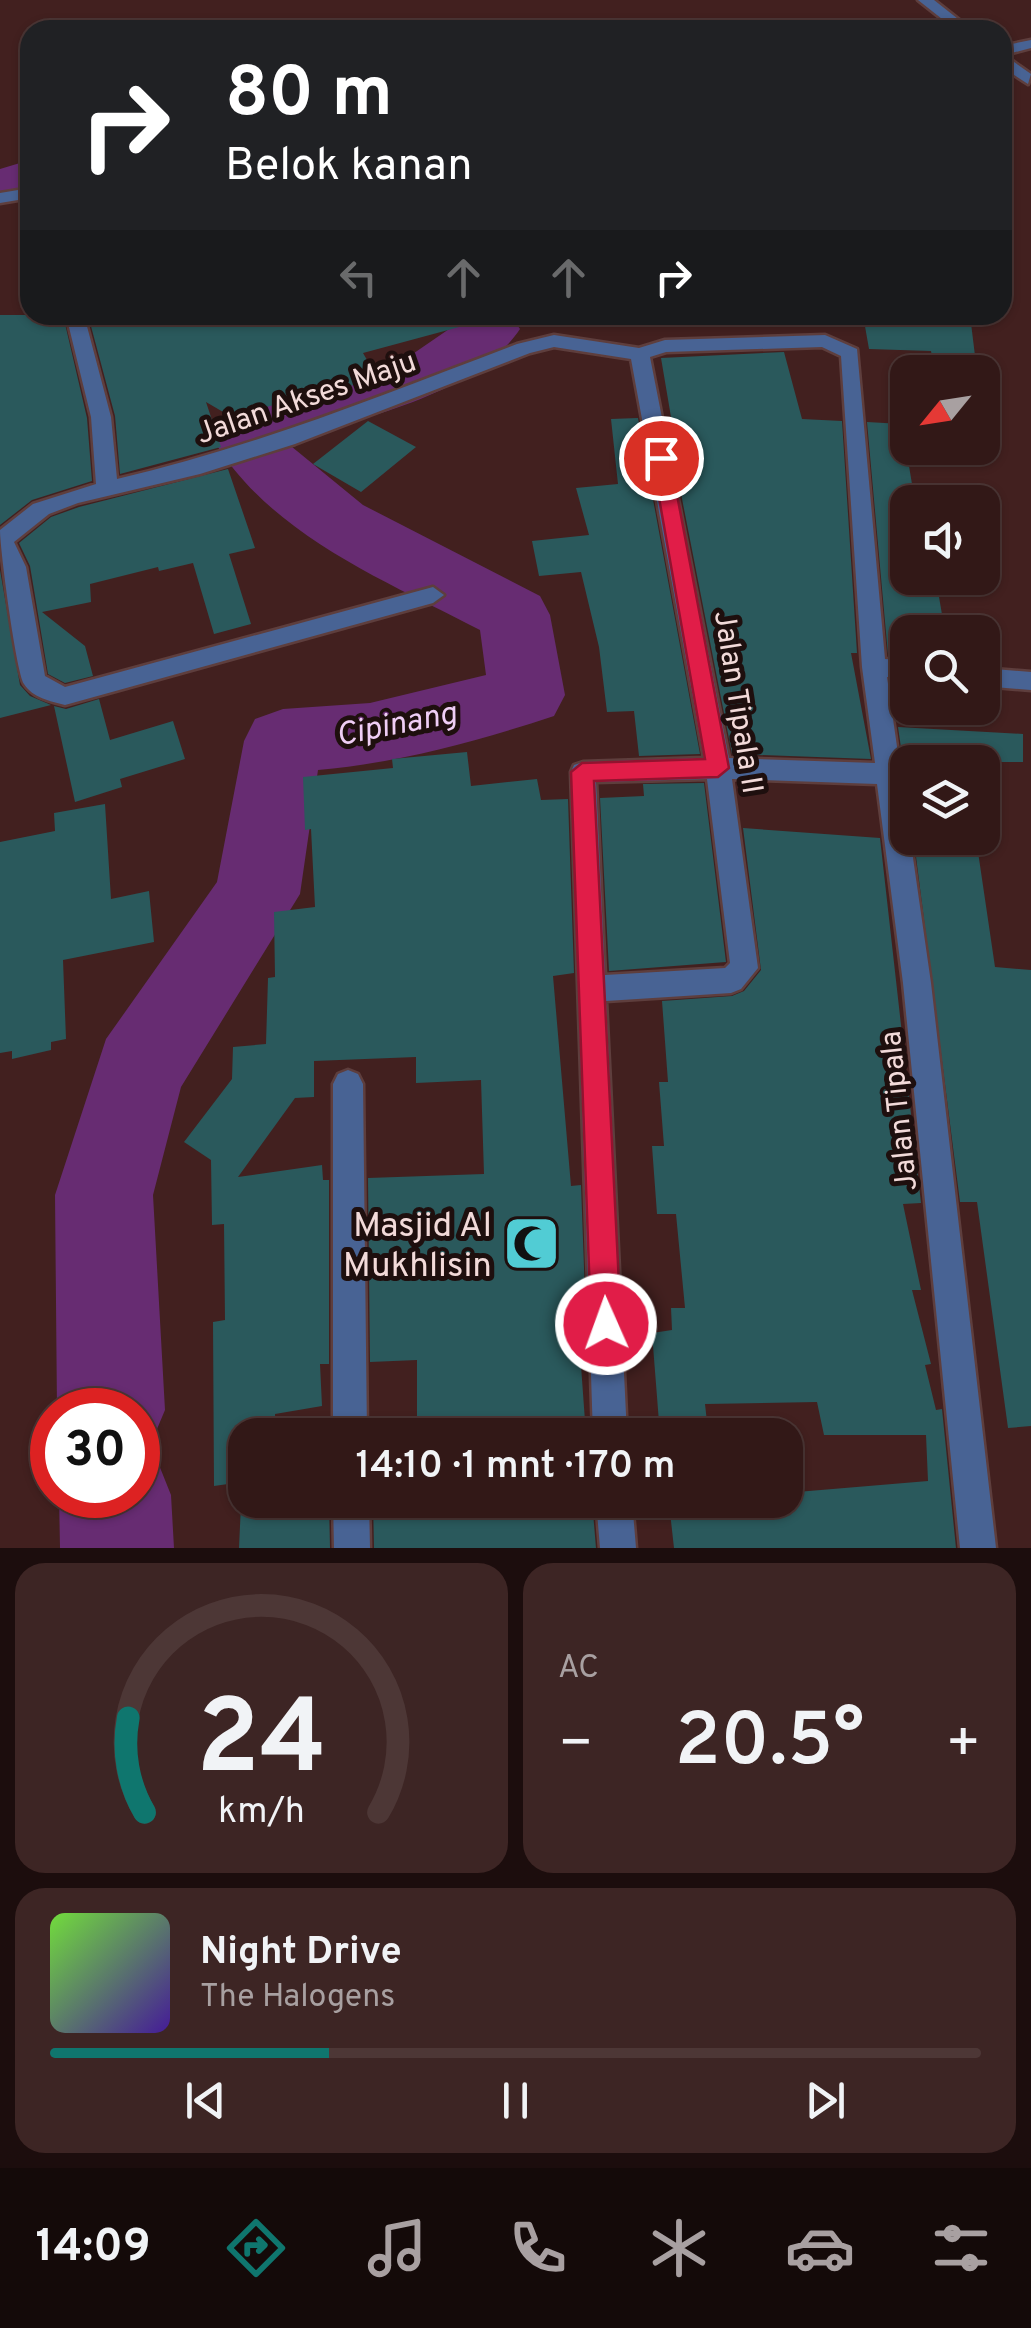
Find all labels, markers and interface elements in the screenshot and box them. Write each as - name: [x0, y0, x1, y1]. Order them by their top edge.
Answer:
- text: 80 m: [225, 52, 393, 141]
- icon: right: [60, 60, 190, 190]
- text: Belok kanan: [225, 139, 473, 196]
- icon: left: [331, 250, 386, 305]
- icon: ahead: [436, 250, 491, 305]
- icon: ahead: [541, 250, 596, 305]
- icon: right: [646, 250, 701, 305]
- street label: Jalan Akses Maju: [192, 344, 421, 454]
- north arrow: [890, 355, 1000, 465]
- map controls: [890, 355, 1000, 855]
- pin: [619, 416, 704, 501]
- icon: arrive: [634, 431, 689, 486]
- button: sound: [890, 485, 1000, 595]
- street label: Jalan Tipala II: [704, 608, 769, 797]
- button: search: [890, 615, 1000, 725]
- water label: Cipinang: [333, 695, 461, 757]
- button: layers: [890, 745, 1000, 855]
- street label: Jalan Tipala: [874, 1029, 927, 1193]
- place label: Masjid Al Mukhlisin: [343, 1205, 492, 1289]
- mosque icon: Masjid Al Mukhlisin: [501, 1214, 561, 1274]
- position arrow: [554, 1272, 658, 1376]
- speed limit sign: 30: [30, 1388, 160, 1518]
- text: 14:10 · 1 mnt · 170 m: [356, 1443, 675, 1492]
- text: AC: [558, 1649, 599, 1689]
- text: 24: [196, 1678, 327, 1810]
- text: 20.5°: [675, 1697, 864, 1792]
- text: −: [558, 1711, 593, 1781]
- text: +: [946, 1711, 981, 1781]
- text: km/h: [218, 1790, 305, 1836]
- text: Night Drive: [200, 1929, 402, 1978]
- text: The Halogens: [200, 1978, 395, 2018]
- icon: previous: [178, 2073, 233, 2128]
- icon: pause: [488, 2073, 543, 2128]
- icon: next: [798, 2073, 853, 2128]
- icon: directions: [221, 2213, 291, 2283]
- icon: music: [362, 2213, 432, 2283]
- icon: phone: [503, 2213, 573, 2283]
- icon: climate: [644, 2213, 714, 2283]
- icon: car: [785, 2213, 855, 2283]
- icon: filters: [926, 2213, 996, 2283]
- text: 14:09: [35, 2220, 151, 2277]

